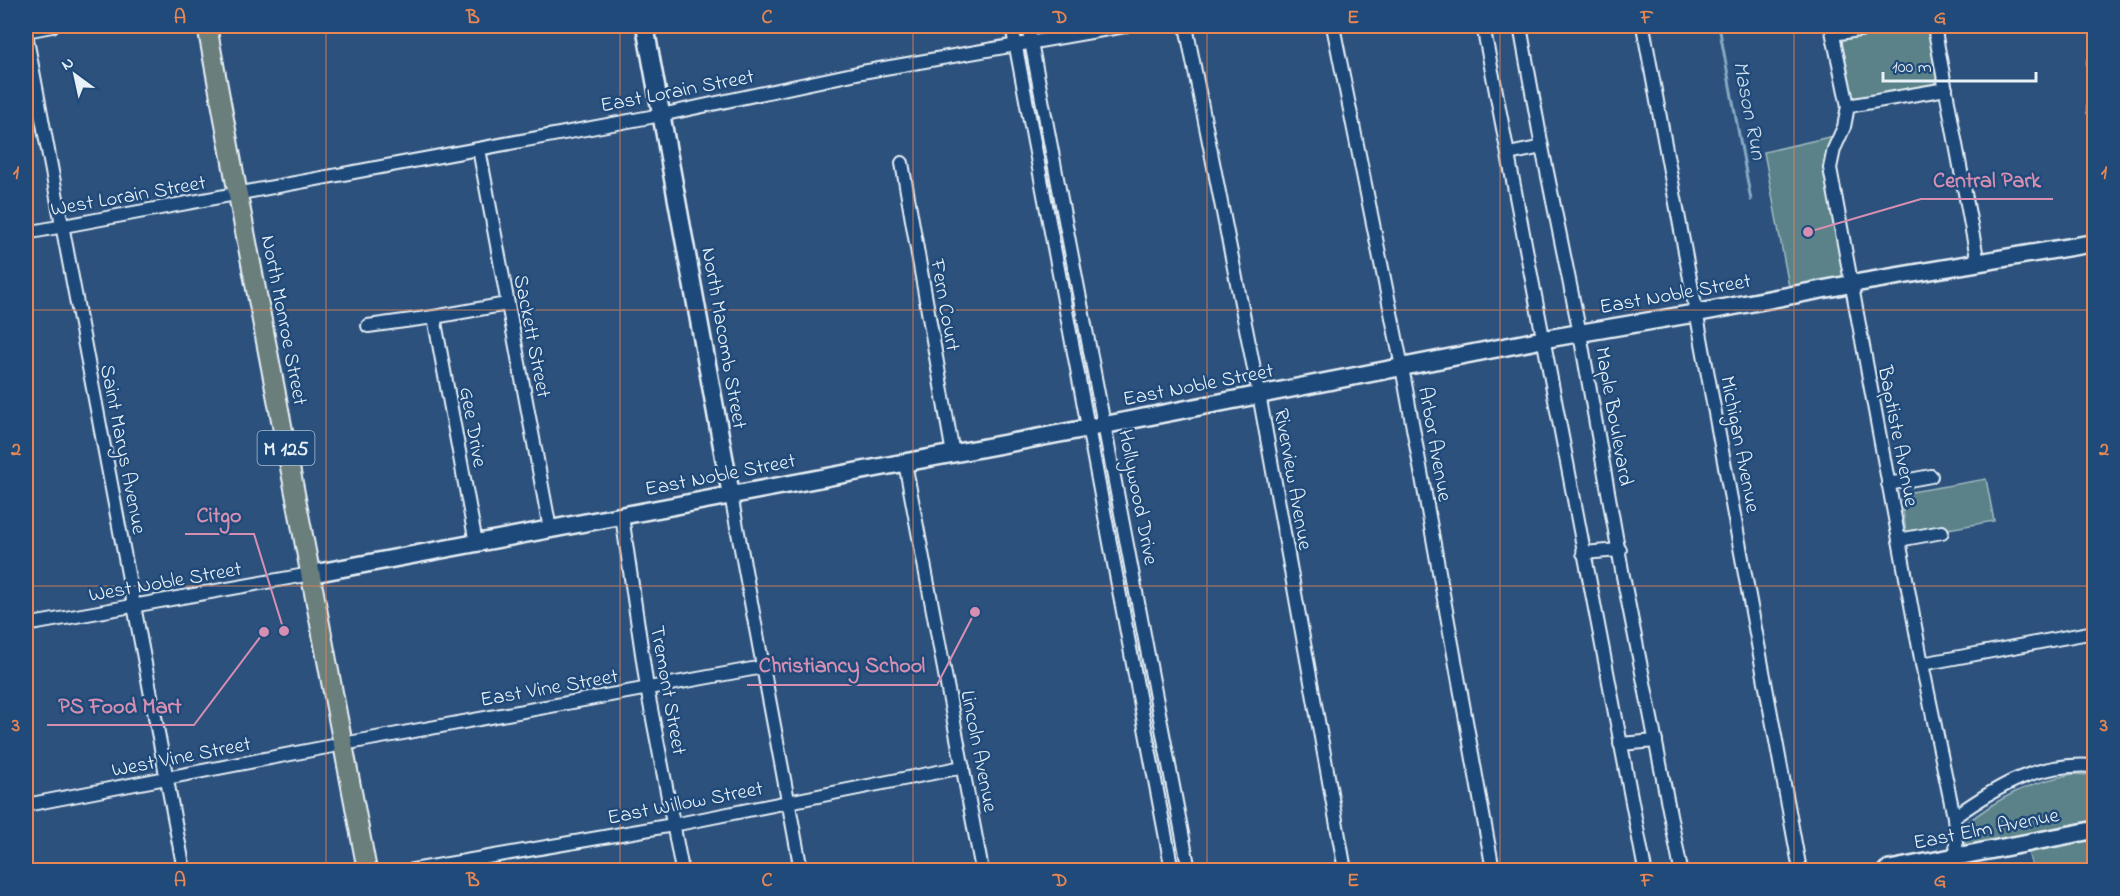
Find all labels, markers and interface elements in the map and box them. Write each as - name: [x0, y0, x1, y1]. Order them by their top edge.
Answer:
- text: A: [174, 4, 186, 33]
- text: B: [465, 4, 480, 33]
- text: C: [762, 4, 773, 33]
- text: D: [1052, 4, 1067, 33]
- text: E: [1347, 4, 1359, 33]
- text: F: [1640, 4, 1654, 33]
- text: G: [1934, 4, 1947, 33]
- north arrow: [45, 45, 105, 105]
- scale bar: [1883, 45, 2036, 83]
- text: N: [57, 51, 79, 77]
- text: 100 m: [1892, 55, 1932, 81]
- water label: Mason Run: [1723, 59, 1773, 164]
- street label: East Lorain Street: [598, 62, 757, 122]
- text: 1: [13, 159, 20, 188]
- callout: Central Park: [1921, 159, 2053, 199]
- text: 1: [2101, 159, 2108, 188]
- text: Central Park: [1933, 166, 2042, 198]
- street label: West Lorain Street: [48, 169, 209, 225]
- street label: North Monroe Street: [252, 233, 314, 408]
- street label: North Macomb Street: [692, 245, 754, 431]
- street label: Fern Court: [921, 256, 967, 354]
- street label: East Noble Street: [1597, 267, 1753, 323]
- street label: Sackett Street: [504, 272, 558, 401]
- street label: Maple Boulevard: [1586, 344, 1640, 488]
- street label: East Noble Street: [1120, 357, 1276, 415]
- street label: Saint Marys Avenue: [89, 362, 153, 538]
- street label: Baptiste Avenue: [1868, 362, 1926, 510]
- street label: Michigan Avenue: [1709, 373, 1767, 516]
- street label: Gee Drive: [450, 385, 494, 470]
- street label: Arbor Avenue: [1409, 385, 1459, 505]
- street label: Riverview Avenue: [1265, 406, 1319, 553]
- street label: Hollywood Drive: [1107, 427, 1165, 569]
- road number: M 125: [258, 431, 314, 465]
- text: 2: [10, 436, 21, 465]
- text: 2: [2098, 436, 2109, 465]
- street label: East Noble Street: [642, 447, 798, 505]
- callout: Citgo: [185, 494, 254, 534]
- text: Citgo: [197, 501, 241, 534]
- street label: West Noble Street: [87, 555, 244, 611]
- street label: Tremont Street: [641, 623, 693, 757]
- callout: Christiancy School: [747, 645, 937, 685]
- text: Christiancy School: [759, 651, 925, 684]
- street label: East Vine Street: [478, 662, 621, 716]
- callout: PS Food Mart: [47, 685, 194, 725]
- street label: Lincoln Avenue: [952, 688, 1005, 815]
- text: PS Food Mart: [58, 692, 182, 724]
- text: 3: [11, 712, 20, 741]
- text: 3: [2099, 712, 2108, 741]
- street label: West Vine Street: [109, 730, 254, 786]
- street label: East Willow Street: [605, 774, 766, 834]
- street label: East Elm Avenue: [1911, 801, 2062, 859]
- text: A: [174, 867, 186, 896]
- text: B: [465, 867, 480, 896]
- text: C: [762, 867, 773, 896]
- text: D: [1052, 867, 1067, 896]
- text: E: [1347, 867, 1359, 896]
- text: F: [1640, 867, 1654, 896]
- text: G: [1934, 867, 1947, 896]

